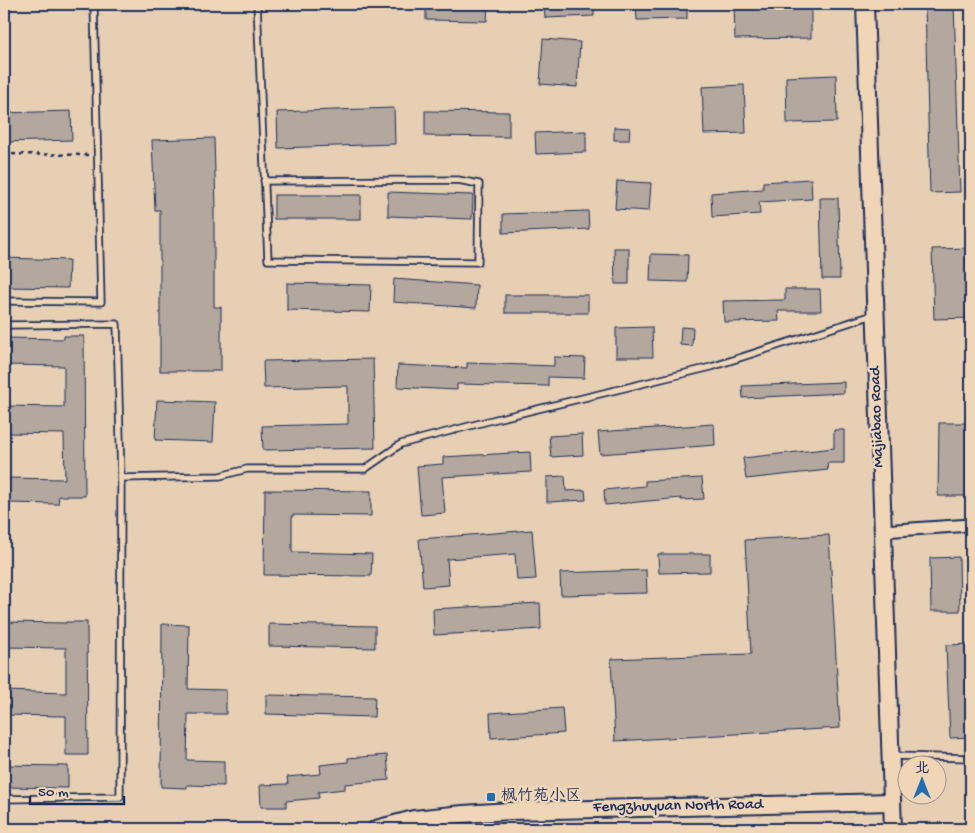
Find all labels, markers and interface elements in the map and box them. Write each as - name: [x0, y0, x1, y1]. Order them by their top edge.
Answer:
- street label: Majiabao Road: [867, 364, 889, 468]
- north arrow: [898, 756, 948, 806]
- text: 北: [915, 761, 929, 778]
- scale bar: [30, 773, 124, 805]
- text: 50 m: [38, 784, 69, 802]
- place label: 枫竹苑小区: [501, 787, 581, 807]
- marker: 枫竹苑小区: [485, 791, 497, 803]
- street label: Fengzhuyuan North Road: [592, 796, 765, 818]

